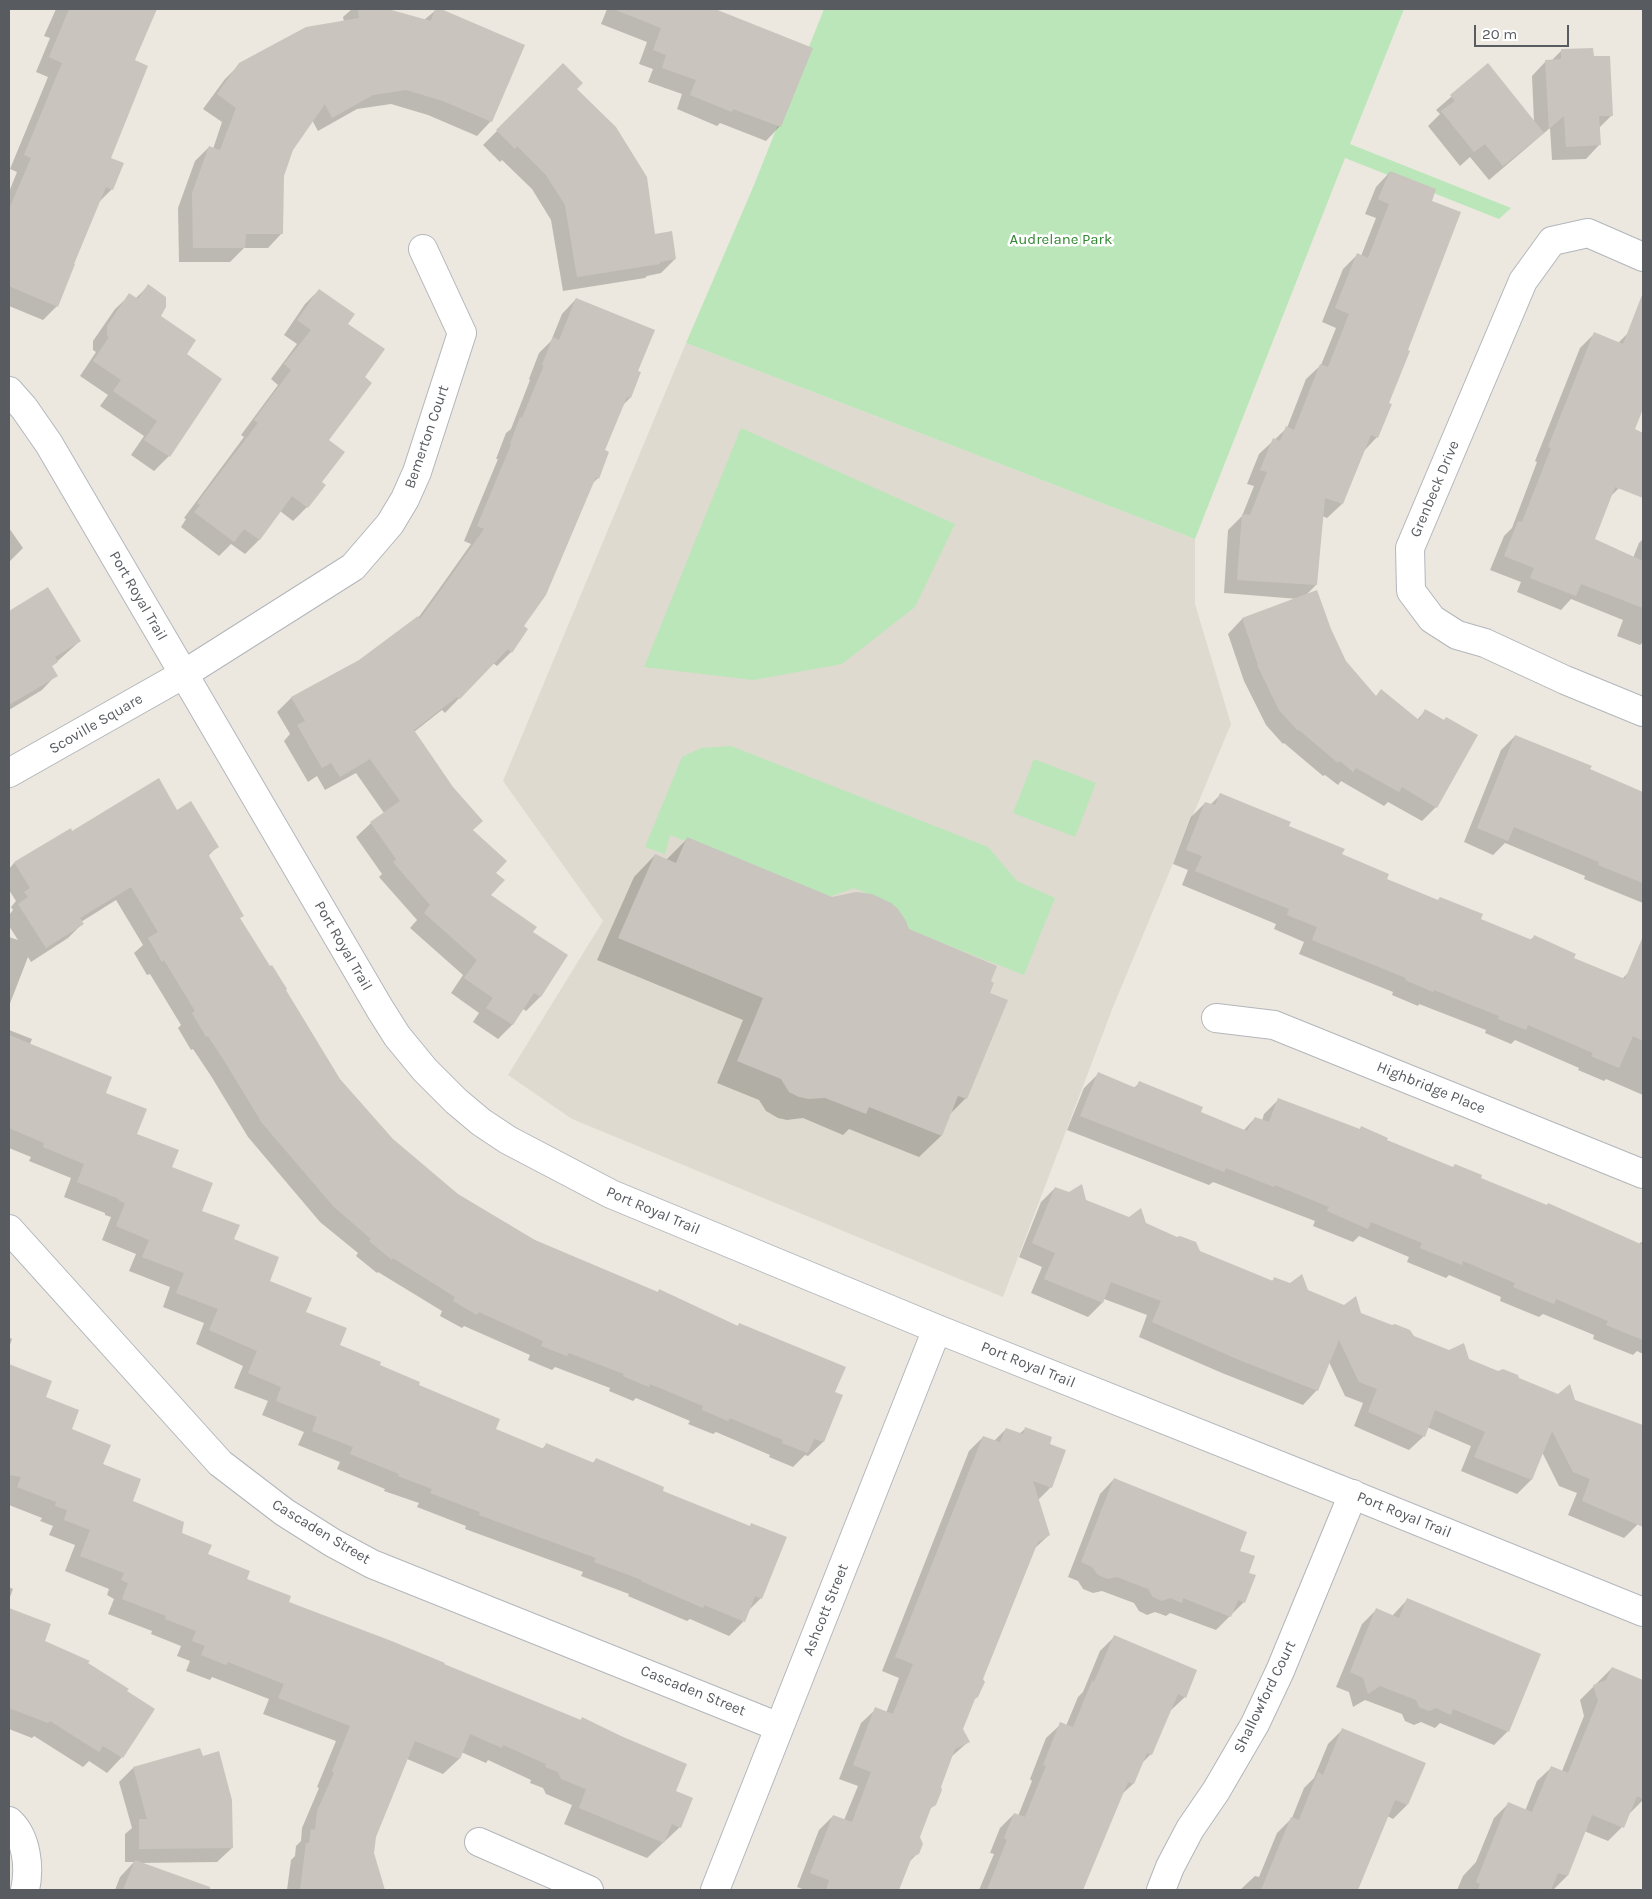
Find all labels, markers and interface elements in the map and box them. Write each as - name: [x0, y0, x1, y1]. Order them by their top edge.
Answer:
- scale bar: [1477, 15, 1572, 47]
- text: 20 m: [1482, 25, 1517, 43]
- park label: Audrelane Park: [1010, 231, 1112, 249]
- street label: Bemerton Court: [401, 383, 453, 491]
- street label: Grenbeck Drive: [1407, 438, 1463, 540]
- street label: Port Royal Trail: [105, 548, 171, 644]
- street label: Scoville Square: [46, 690, 146, 758]
- street label: Port Royal Trail: [310, 898, 376, 994]
- street label: Highbridge Place: [1374, 1058, 1488, 1118]
- street label: Port Royal Trail: [603, 1183, 703, 1239]
- street label: Port Royal Trail: [978, 1338, 1078, 1392]
- street label: Port Royal Trail: [1354, 1488, 1454, 1542]
- street label: Cascaden Street: [268, 1496, 374, 1568]
- street label: Ashcott Street: [799, 1561, 853, 1659]
- street label: Shallowford Court: [1230, 1638, 1300, 1756]
- street label: Cascaden Street: [638, 1662, 748, 1720]

